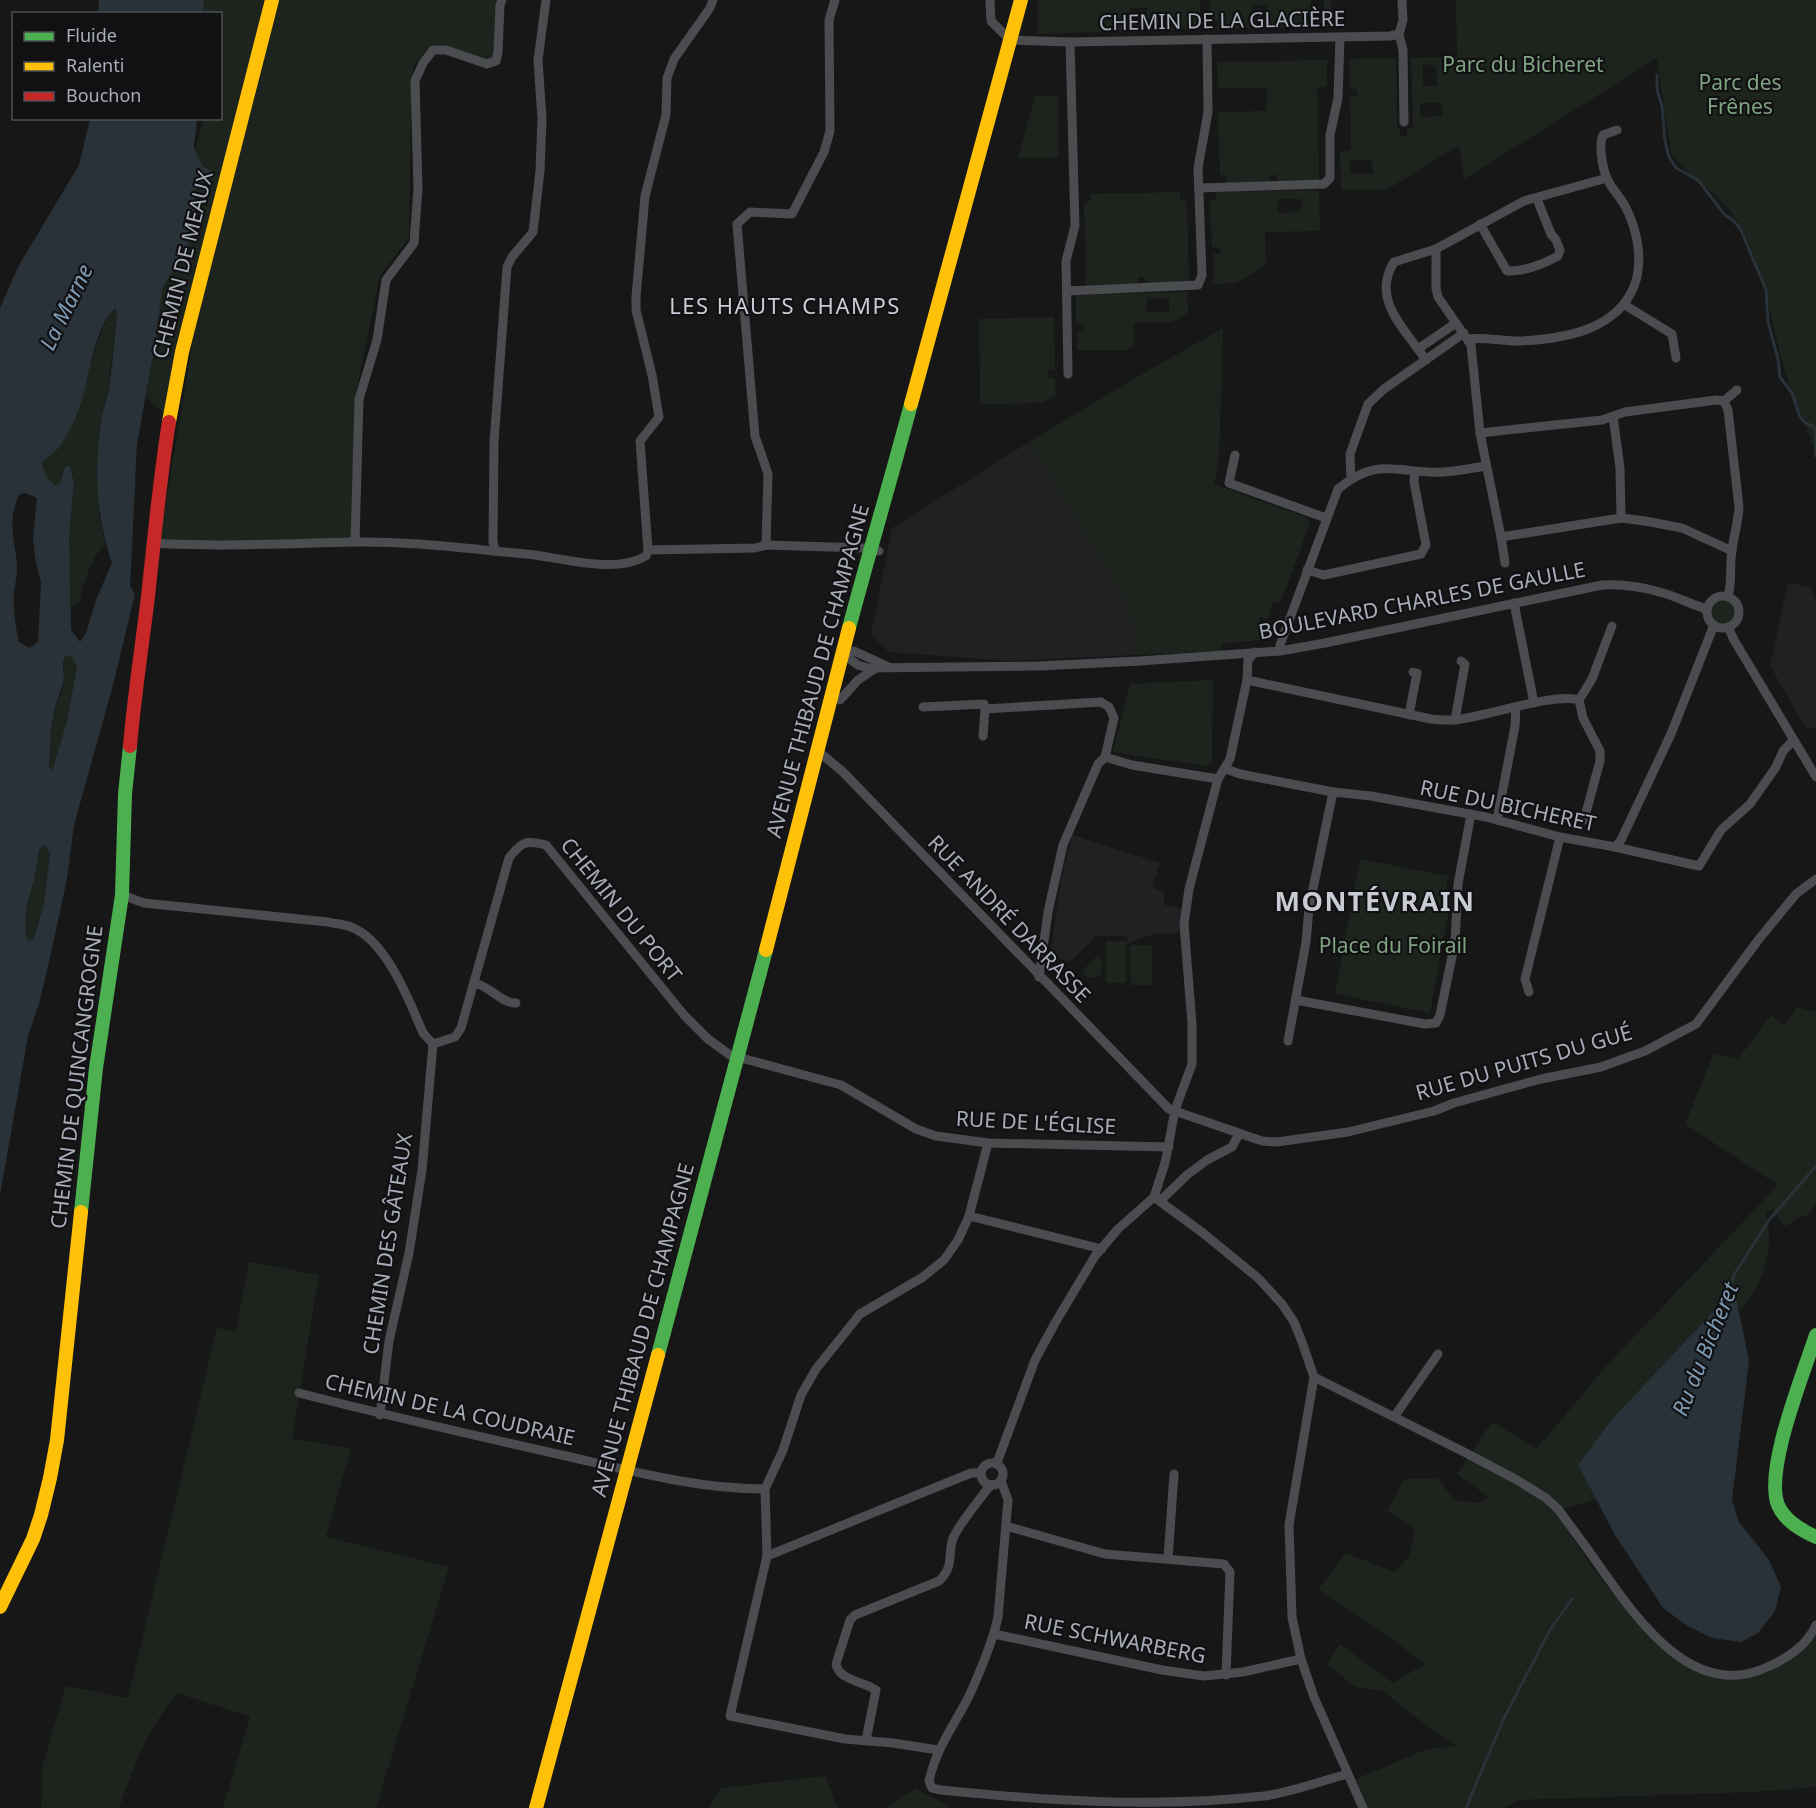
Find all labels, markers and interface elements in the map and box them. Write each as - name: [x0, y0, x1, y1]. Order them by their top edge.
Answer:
- street label: CHEMIN DE LA GLACIÈRE: [1098, 4, 1345, 36]
- legend: [12, 12, 222, 120]
- text: Fluide: [66, 23, 117, 47]
- park label: Parc du Bicheret: [1442, 50, 1604, 78]
- text: Ralenti: [66, 53, 124, 77]
- park label: Parc des Frênes: [1698, 68, 1782, 120]
- text: Bouchon: [66, 83, 142, 107]
- street label: CHEMIN DE MEAUX: [145, 167, 219, 361]
- water label: La Marne: [31, 259, 99, 355]
- district label: LES HAUTS CHAMPS: [669, 290, 901, 320]
- street label: AVENUE THIBAUD DE CHAMPAGNE: [759, 501, 875, 841]
- street label: BOULEVARD CHARLES DE GAULLE: [1256, 555, 1588, 645]
- street label: RUE DU BICHERET: [1418, 773, 1599, 837]
- street label: RUE ANDRÉ DARRASSE: [922, 828, 1097, 1008]
- street label: CHEMIN DU PORT: [555, 831, 689, 988]
- district label: MONTÉVRAIN: [1275, 882, 1475, 919]
- street label: CHEMIN DE QUINCANGROGNE: [43, 923, 109, 1230]
- park label: Place du Foirail: [1319, 931, 1467, 959]
- street label: RUE DU PUITS DU GUÉ: [1412, 1018, 1635, 1106]
- street label: RUE DE L'ÉGLISE: [955, 1104, 1117, 1140]
- street label: CHEMIN DES GÂTEAUX: [356, 1130, 418, 1357]
- street label: AVENUE THIBAUD DE CHAMPAGNE: [584, 1160, 700, 1500]
- water label: Ru du Bicheret: [1664, 1276, 1745, 1420]
- street label: CHEMIN DE LA COUDRAIE: [323, 1367, 578, 1451]
- street label: RUE SCHWARBERG: [1022, 1607, 1209, 1669]

